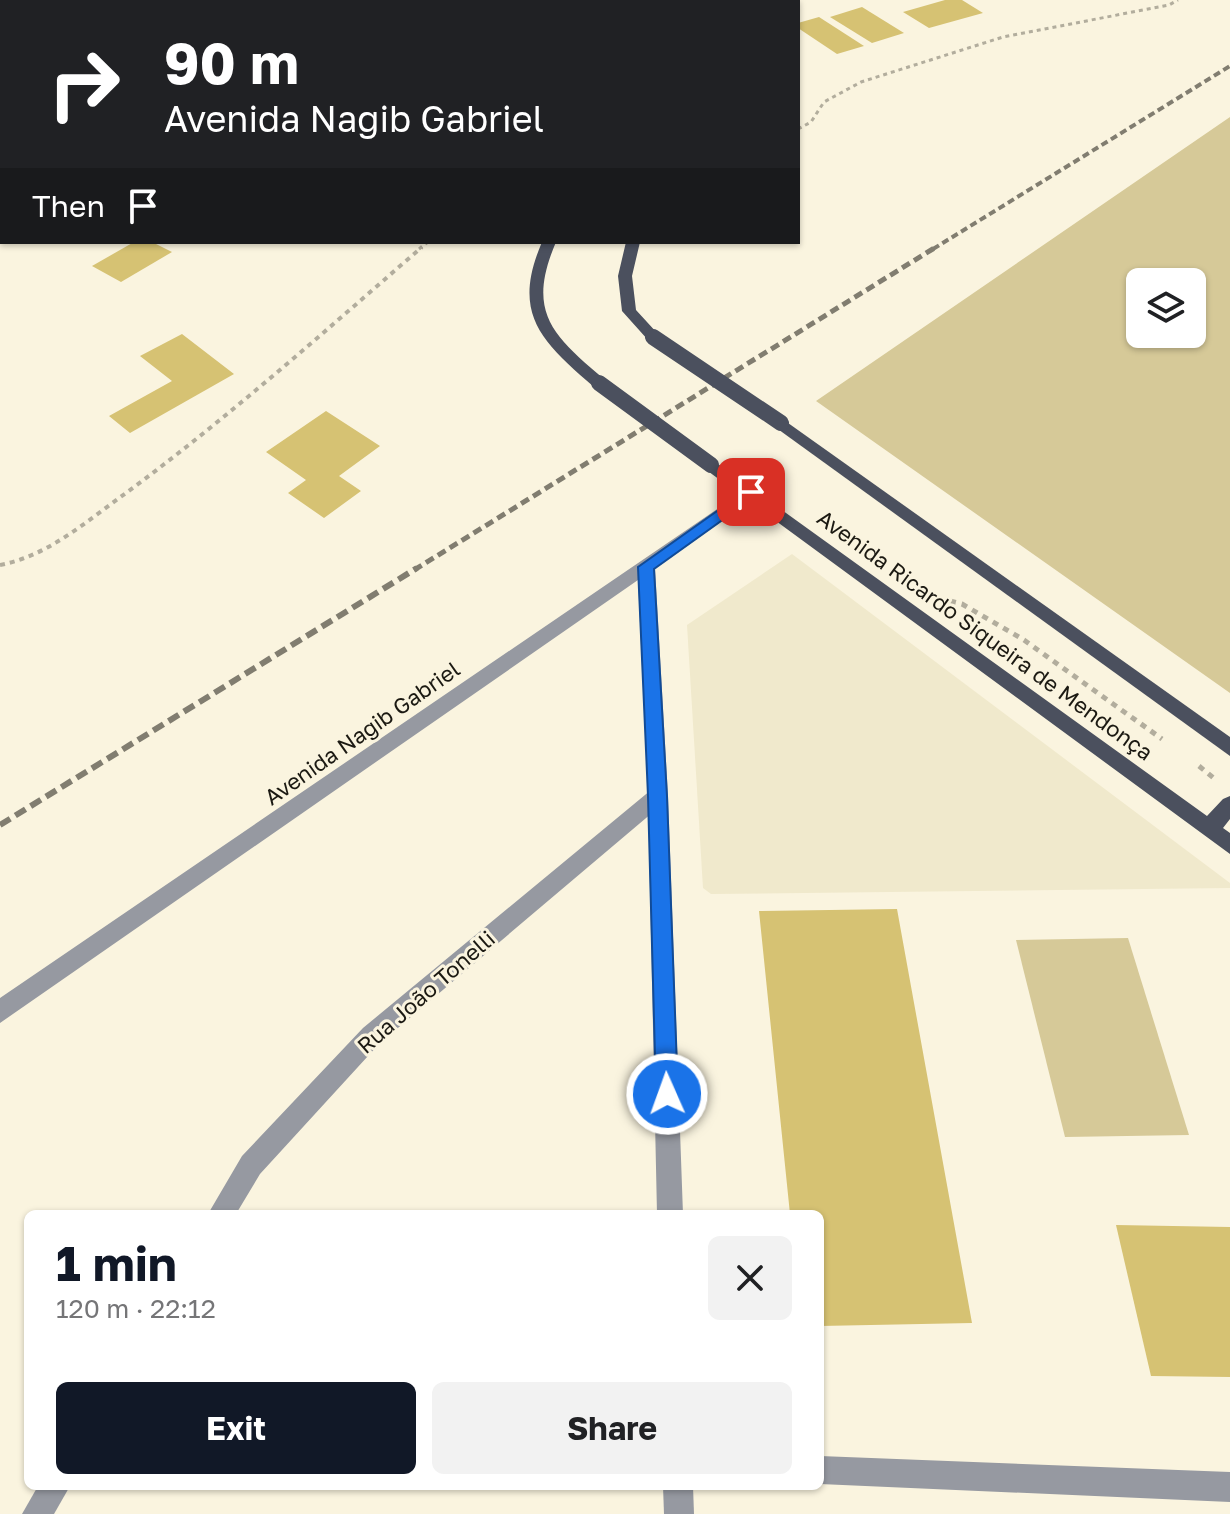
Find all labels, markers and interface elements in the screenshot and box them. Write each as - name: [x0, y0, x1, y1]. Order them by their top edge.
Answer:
- text: 90 m: [164, 29, 299, 96]
- icon: right: [32, 32, 136, 136]
- text: Avenida Nagib Gabriel: [164, 97, 544, 140]
- icon: arrive: [121, 184, 165, 228]
- text: Then: [32, 188, 105, 224]
- map controls: [1126, 268, 1206, 348]
- button: layers: [1126, 268, 1206, 348]
- pin: [717, 458, 785, 526]
- icon: arrive: [729, 470, 773, 514]
- street label: Avenida Ricardo Siqueira de Mendonça: [812, 504, 1158, 766]
- street label: Avenida Nagib Gabriel: [259, 655, 465, 810]
- street label: Rua João Tonelli: [351, 925, 500, 1059]
- position arrow: [625, 1052, 709, 1136]
- text: 1 min: [56, 1234, 177, 1292]
- button: close: [708, 1236, 792, 1320]
- text: 120 m · 22:12: [56, 1293, 216, 1324]
- button: Exit: [56, 1382, 416, 1474]
- button: Share: [432, 1382, 792, 1474]

